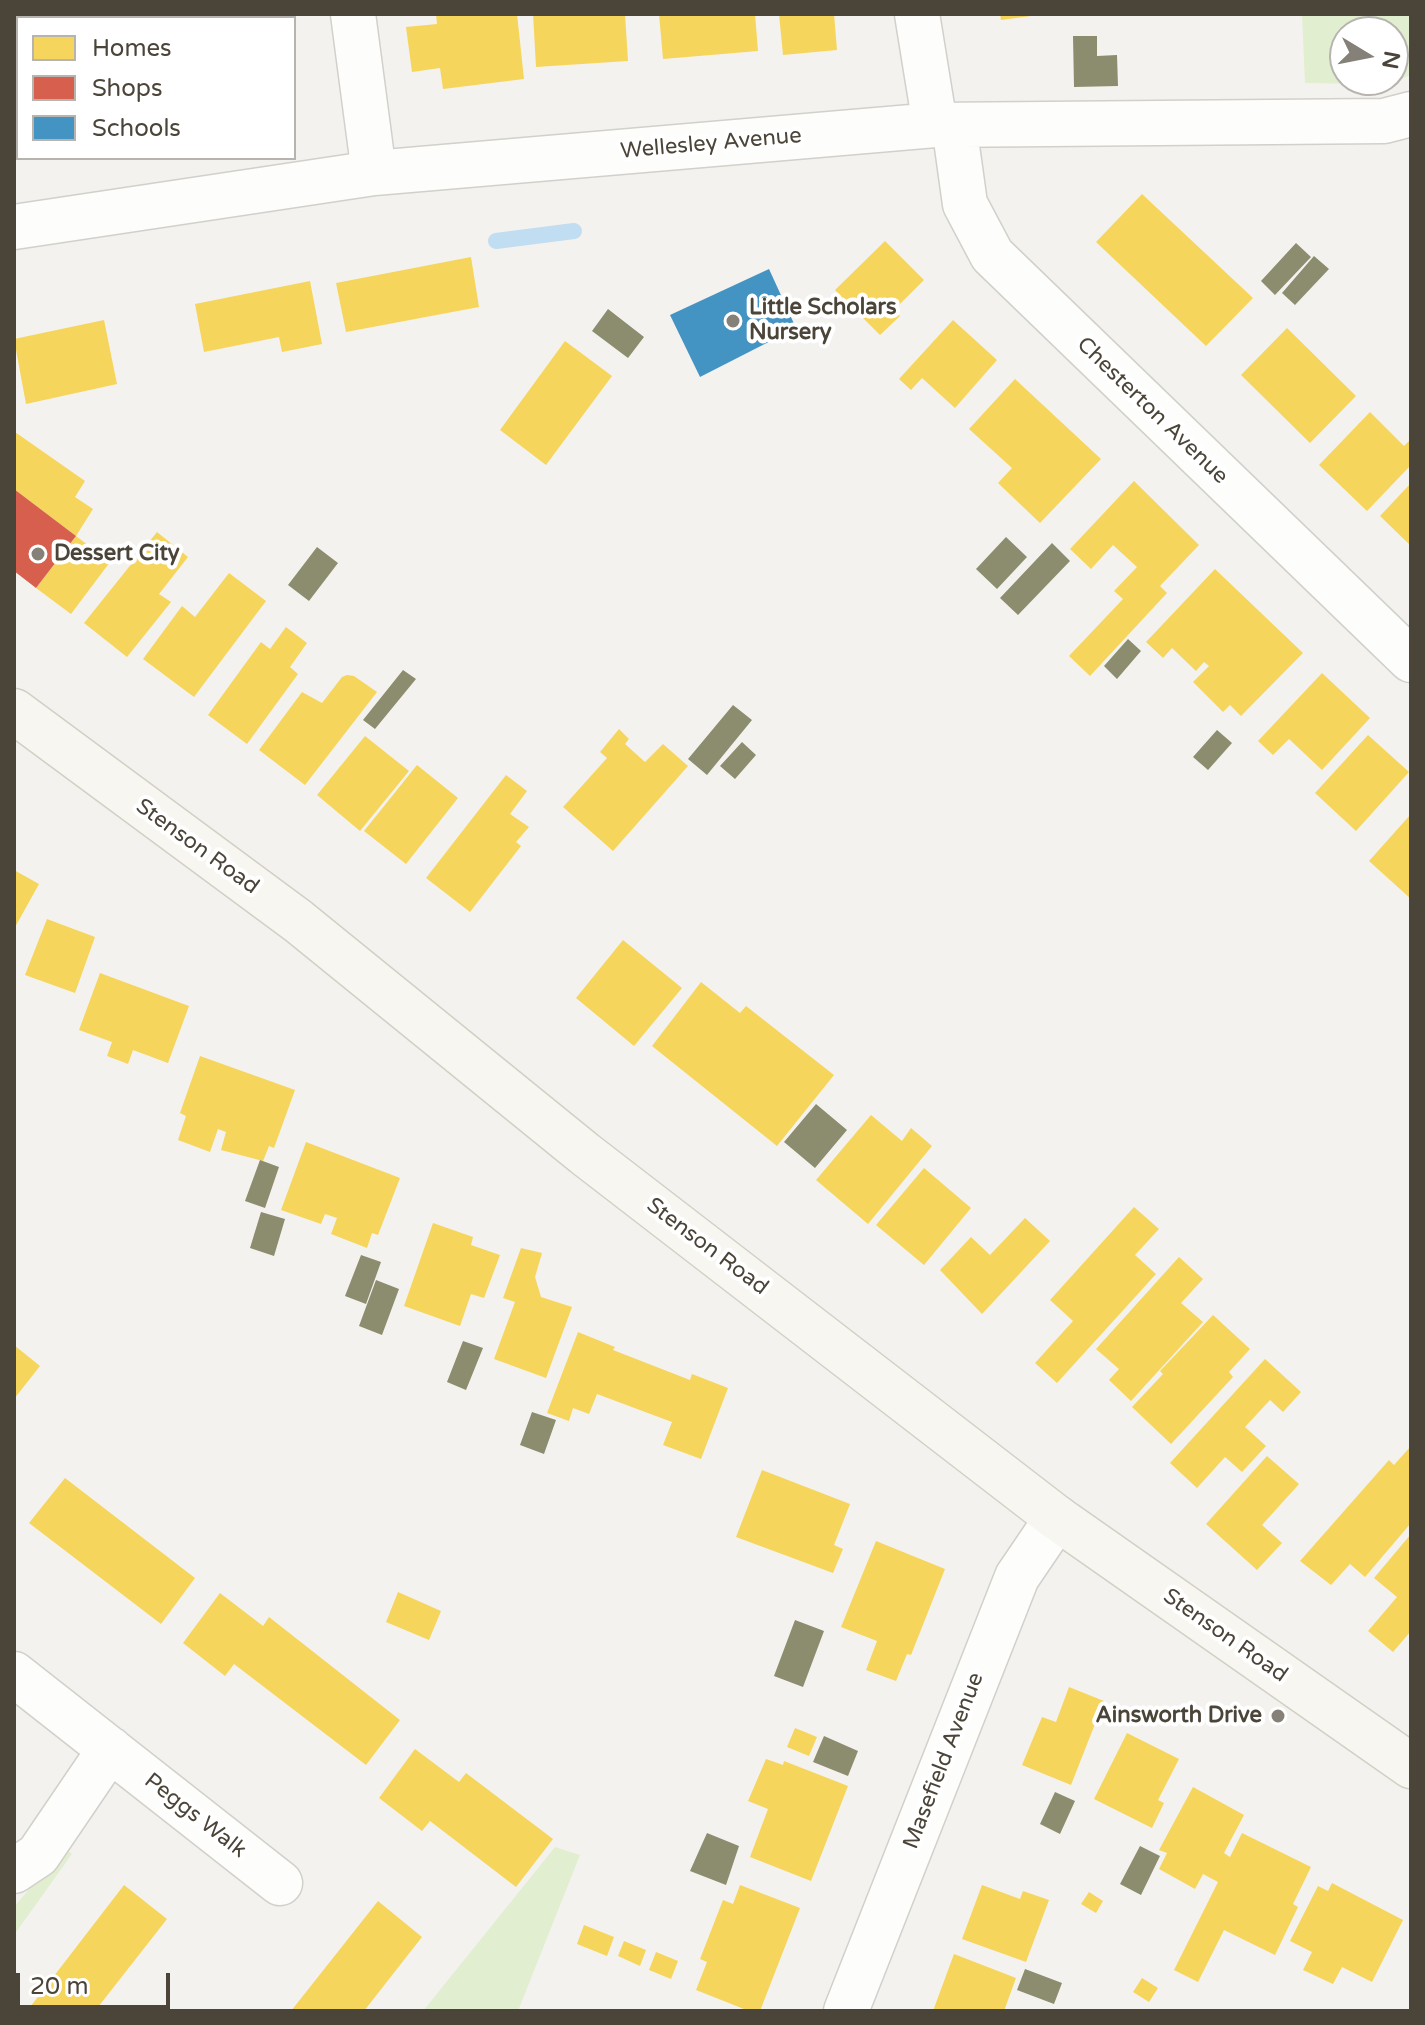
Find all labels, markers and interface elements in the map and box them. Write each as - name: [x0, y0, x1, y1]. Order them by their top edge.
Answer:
- legend: [16, 16, 296, 160]
- north arrow: [1329, 16, 1409, 96]
- text: Homes: [92, 34, 172, 63]
- text: N: [1376, 49, 1405, 71]
- text: Shops: [92, 74, 162, 103]
- text: Schools: [92, 114, 181, 143]
- street label: Wellesley Avenue: [619, 123, 803, 165]
- place label: Little Scholars Nursery: [749, 295, 896, 346]
- marker: Little Scholars Nursery: [724, 312, 742, 330]
- street label: Chesterton Avenue: [1071, 332, 1233, 490]
- place label: Dessert City: [54, 541, 180, 567]
- marker: Dessert City: [29, 545, 47, 563]
- street label: Stenson Road: [130, 794, 264, 900]
- street label: Stenson Road: [641, 1193, 773, 1301]
- street label: Stenson Road: [1158, 1583, 1292, 1689]
- street label: Masefield Avenue: [898, 1669, 990, 1853]
- place label: Ainsworth Drive: [1096, 1703, 1262, 1729]
- marker: Ainsworth Drive: [1269, 1707, 1287, 1725]
- street label: Peggs Walk: [139, 1768, 251, 1864]
- scale bar: [20, 1957, 174, 2007]
- text: 20 m: [30, 1972, 88, 2001]

